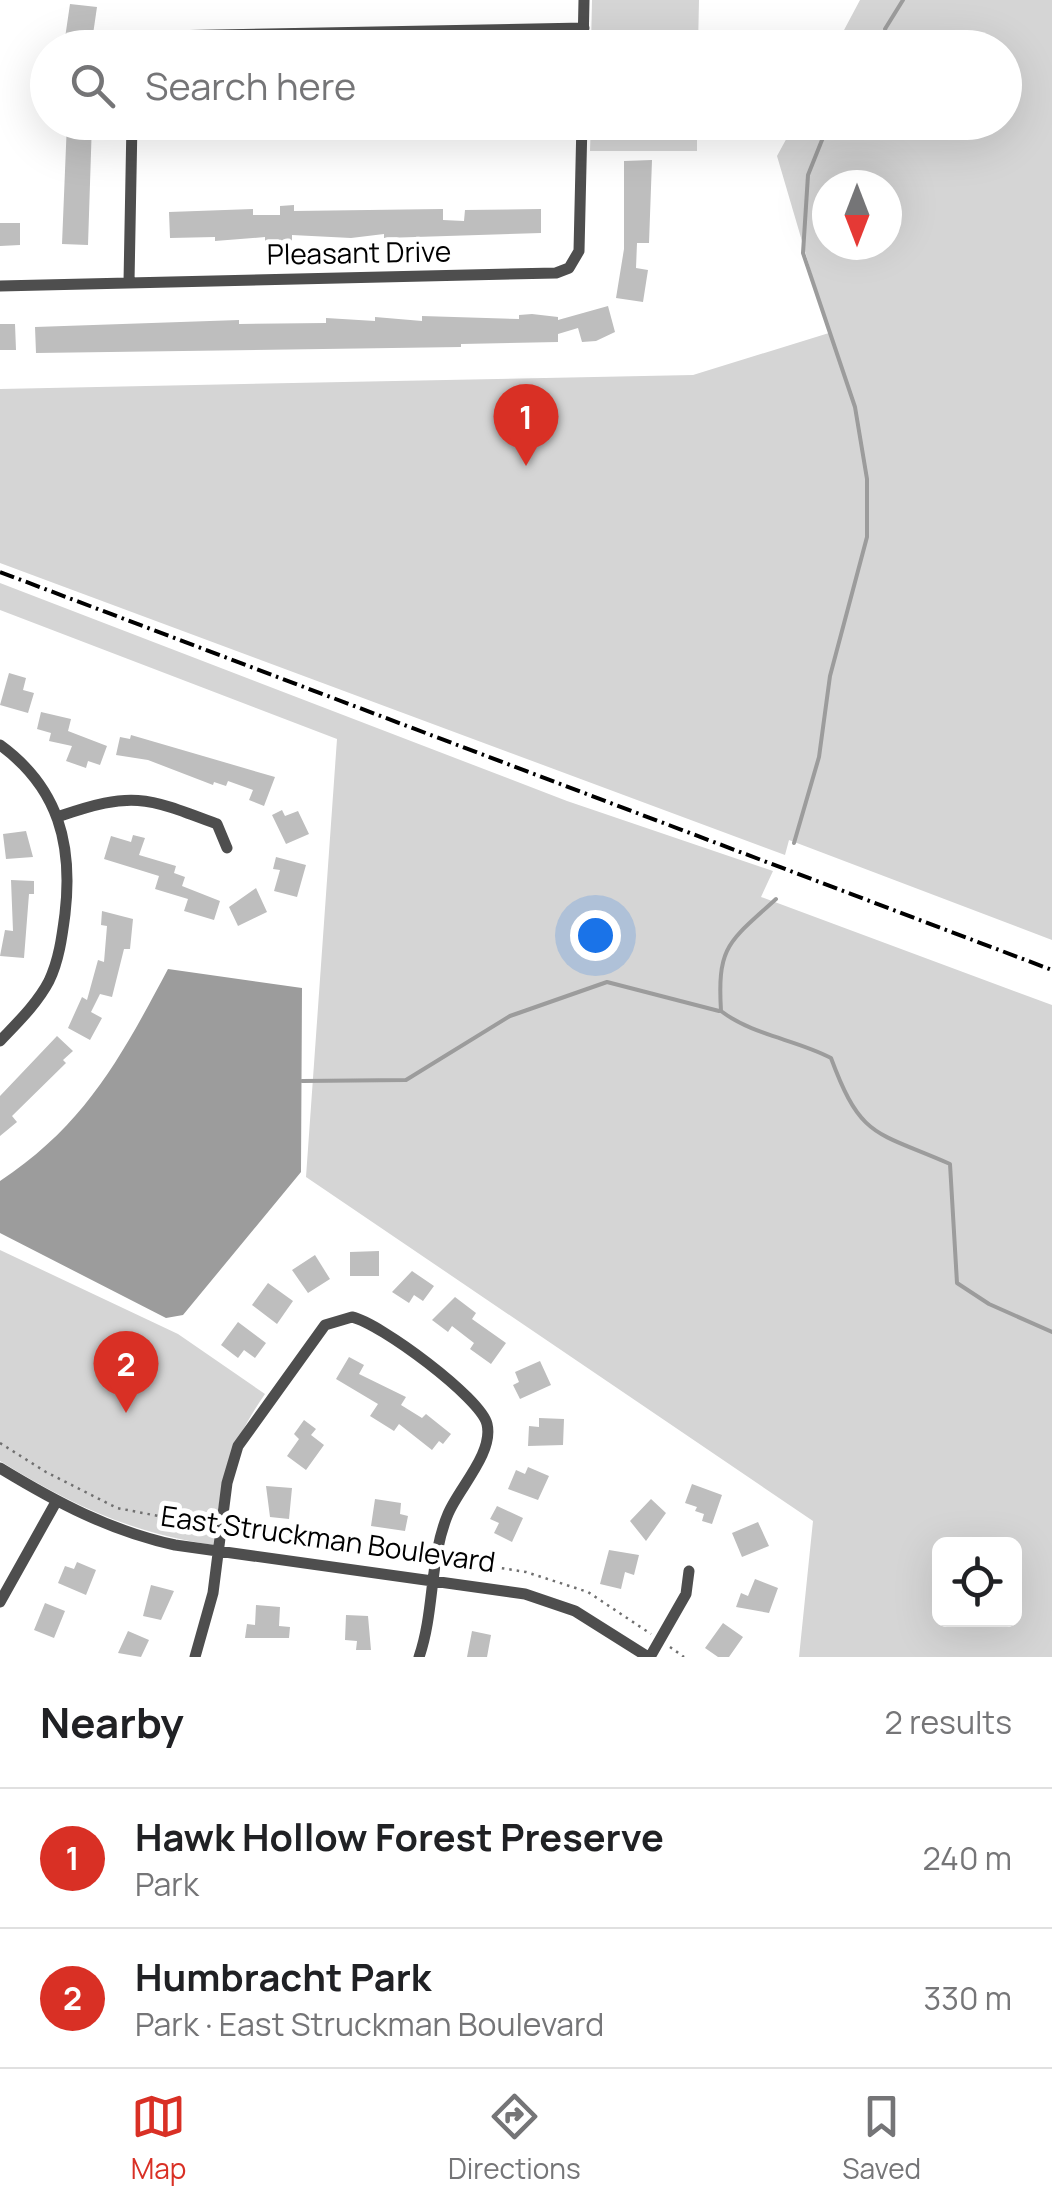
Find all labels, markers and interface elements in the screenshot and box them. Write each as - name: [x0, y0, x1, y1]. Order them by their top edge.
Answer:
- search box: [30, 30, 1022, 140]
- icon: search: [65, 58, 120, 113]
- text: Search here: [145, 59, 356, 111]
- north arrow: [812, 170, 902, 260]
- street label: Pleasant Drive: [267, 231, 451, 273]
- pin: 1: [494, 384, 558, 466]
- your location: [570, 910, 621, 961]
- pin: 2: [94, 1330, 158, 1413]
- street label: East Struckman Boulevard: [159, 1496, 498, 1580]
- map controls: [932, 1537, 1022, 1627]
- button: locate: [932, 1537, 1022, 1627]
- text: Nearby: [40, 1693, 184, 1751]
- text: 2 results: [885, 1700, 1012, 1744]
- text: Hawk Hollow Forest Preserve: [135, 1810, 664, 1862]
- text: 1: [65, 1836, 80, 1880]
- text: 240 m: [922, 1836, 1012, 1880]
- text: Park: [135, 1862, 199, 1906]
- text: Humbracht Park: [135, 1950, 431, 2002]
- text: 2: [63, 1976, 82, 2020]
- text: 330 m: [924, 1976, 1012, 2020]
- text: Park · East Struckman Boulevard: [135, 2002, 604, 2046]
- tab: Map: [131, 2089, 186, 2187]
- tab: Directions: [448, 2089, 581, 2187]
- tab: Saved: [842, 2089, 921, 2187]

